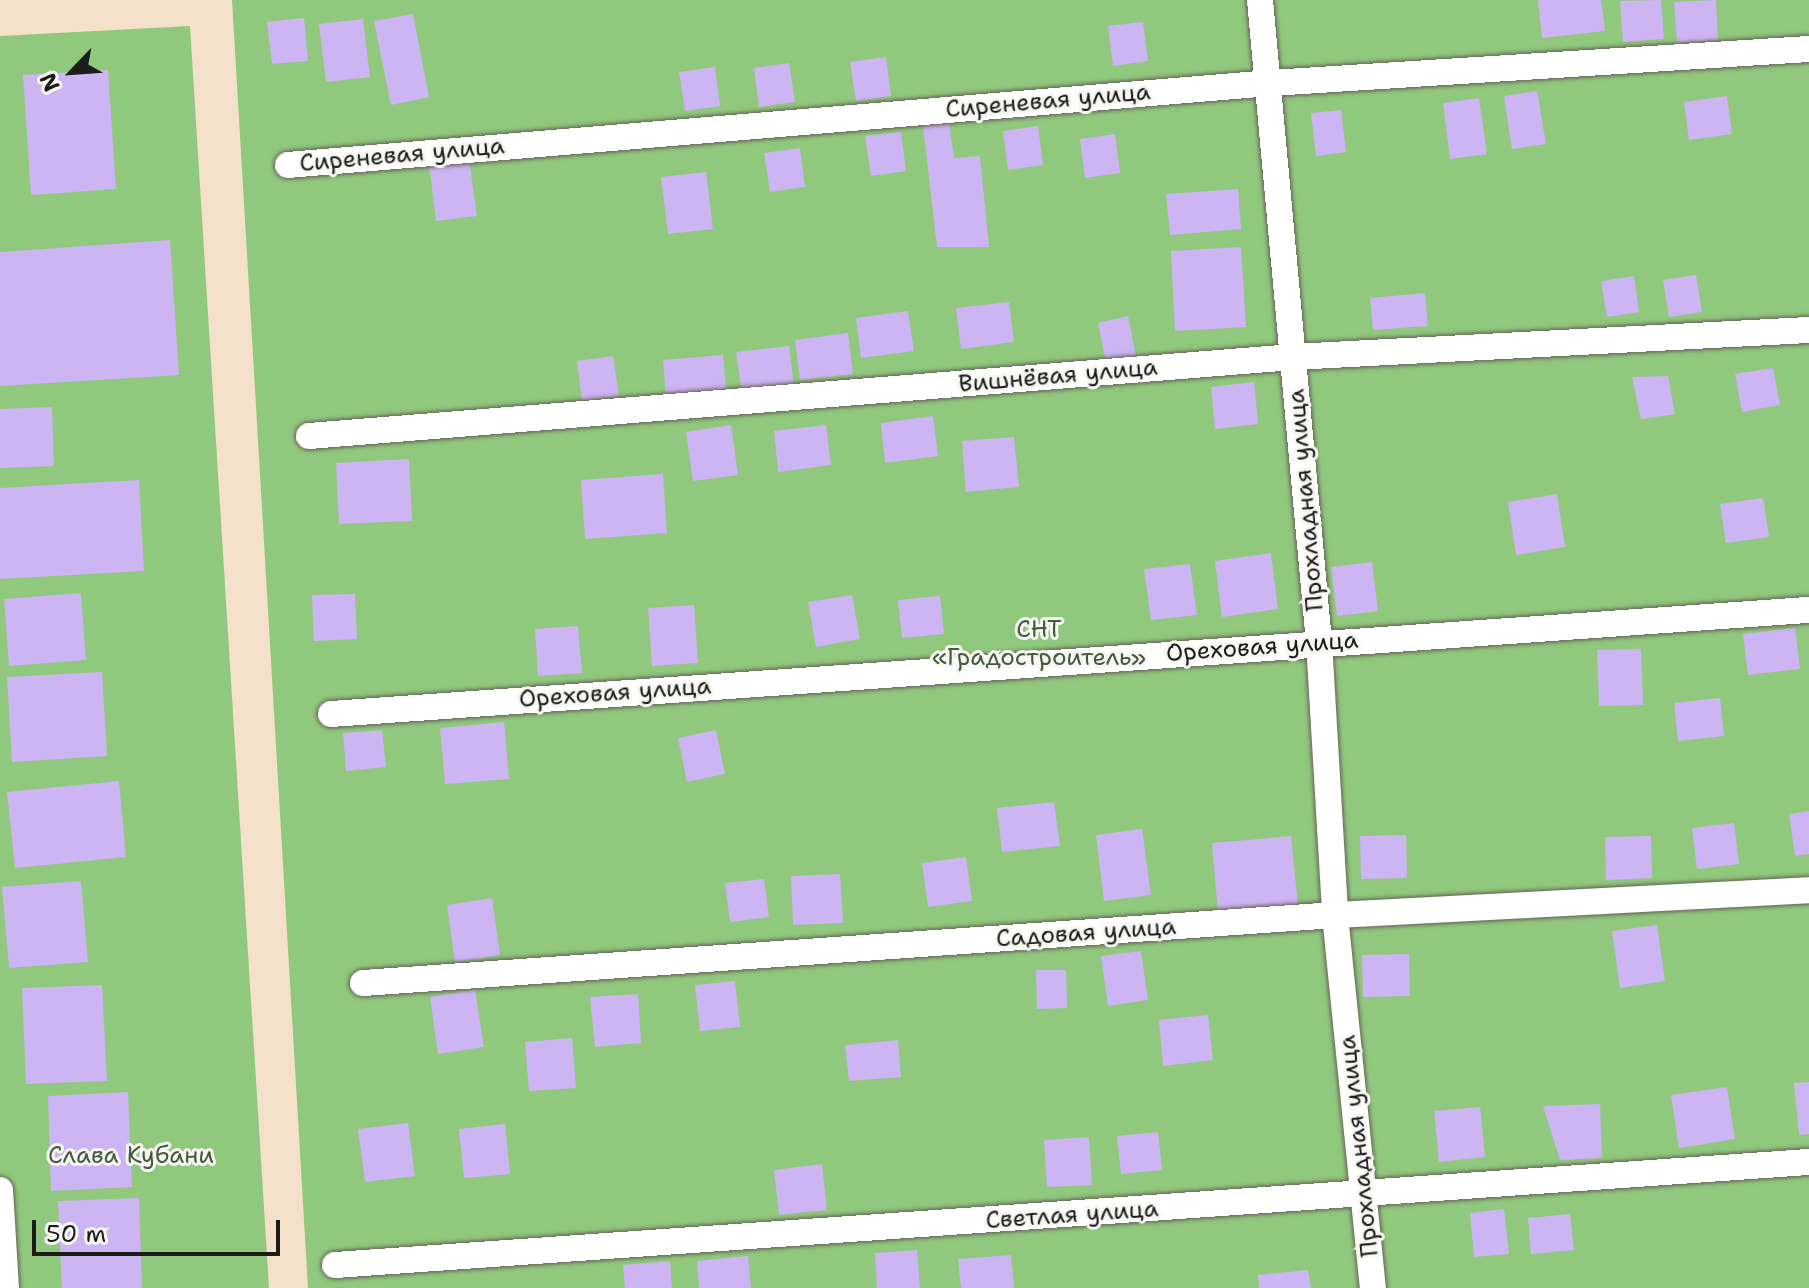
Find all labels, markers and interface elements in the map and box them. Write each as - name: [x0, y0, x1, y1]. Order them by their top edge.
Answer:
- north arrow: [32, 32, 112, 112]
- text: N: [33, 68, 67, 96]
- street label: Сиреневая улица: [944, 78, 1152, 124]
- street label: Сиреневая улица: [298, 132, 506, 178]
- street label: Вишнёвая улица: [957, 353, 1159, 399]
- street label: Прохладная улица: [1282, 388, 1330, 612]
- park label: СНТ «Градостроитель»: [932, 616, 1146, 672]
- street label: Ореховая улица: [1165, 626, 1359, 668]
- street label: Ореховая улица: [518, 672, 712, 714]
- street label: Садовая улица: [995, 912, 1177, 954]
- street label: Прохладная улица: [1333, 1034, 1385, 1258]
- park label: Слава Кубани: [48, 1142, 214, 1170]
- street label: Светлая улица: [985, 1195, 1159, 1235]
- scale bar: [36, 1204, 284, 1254]
- text: 50 m: [46, 1218, 106, 1250]

